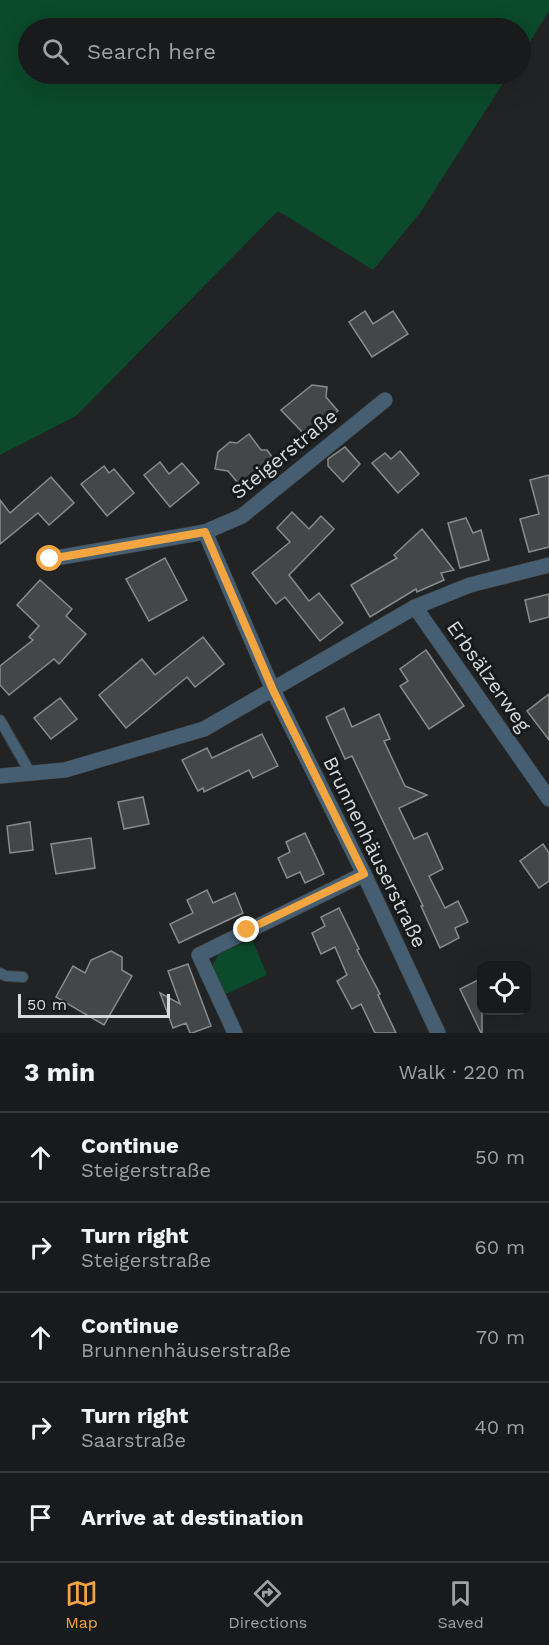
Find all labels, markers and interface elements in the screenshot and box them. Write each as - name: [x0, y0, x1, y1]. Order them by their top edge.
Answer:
- search box: [18, 18, 531, 84]
- icon: search: [39, 35, 72, 68]
- text: Search here: [87, 39, 216, 64]
- street label: Steigerstraße: [226, 404, 342, 504]
- route start: [36, 545, 62, 571]
- street label: Erbsälzerweg: [442, 616, 536, 737]
- street label: Brunnenhäuserstraße: [318, 752, 432, 952]
- route end: [233, 916, 259, 942]
- map controls: [477, 961, 531, 1015]
- button: locate: [477, 961, 531, 1015]
- scale bar: [18, 991, 170, 1019]
- text: 50 m: [27, 995, 67, 1014]
- text: 3 min: [24, 1057, 95, 1087]
- text: Walk · 220 m: [398, 1060, 525, 1084]
- text: Continue: [81, 1133, 179, 1158]
- icon: ahead: [24, 1141, 57, 1174]
- text: 50 m: [475, 1145, 525, 1169]
- text: Steigerstraße: [81, 1158, 211, 1182]
- text: Turn right: [81, 1223, 188, 1248]
- icon: right: [24, 1231, 57, 1264]
- text: 60 m: [475, 1235, 525, 1259]
- text: Steigerstraße: [81, 1248, 211, 1272]
- text: Continue: [81, 1313, 179, 1338]
- icon: ahead: [24, 1321, 57, 1354]
- text: 70 m: [476, 1325, 525, 1349]
- text: Brunnenhäuserstraße: [81, 1338, 291, 1362]
- text: Turn right: [81, 1403, 188, 1428]
- icon: right: [24, 1411, 57, 1444]
- text: 40 m: [474, 1415, 525, 1439]
- text: Saarstraße: [81, 1428, 186, 1452]
- icon: arrive: [24, 1501, 57, 1534]
- text: Arrive at destination: [81, 1505, 304, 1530]
- tab: Map: [65, 1577, 98, 1632]
- tab: Directions: [228, 1577, 307, 1632]
- tab: Saved: [437, 1577, 484, 1632]

